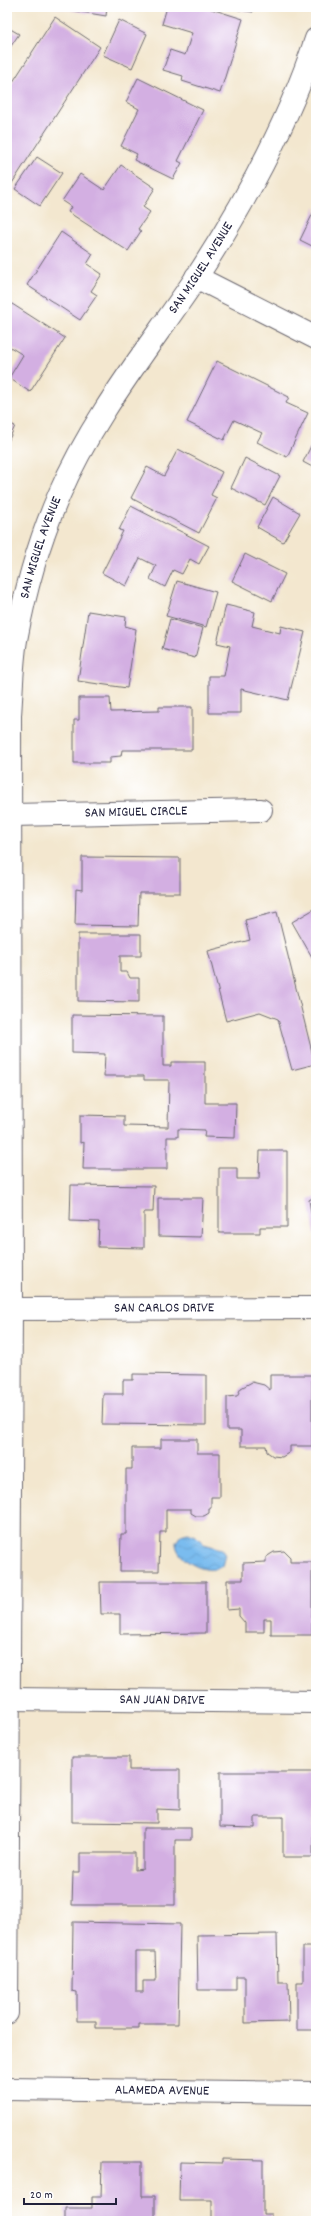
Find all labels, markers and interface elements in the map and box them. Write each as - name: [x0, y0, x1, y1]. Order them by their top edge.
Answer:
- street label: SAN MIGUEL AVENUE: [164, 218, 239, 318]
- street label: SAN MIGUEL AVENUE: [15, 493, 67, 601]
- street label: SAN MIGUEL CIRCLE: [84, 801, 188, 824]
- street label: SAN CARLOS DRIVE: [114, 1298, 215, 1319]
- street label: SAN JUAN DRIVE: [119, 1690, 205, 1711]
- street label: ALAMEDA AVENUE: [115, 2080, 210, 2102]
- scale bar: [24, 2180, 116, 2206]
- text: 20 m: [30, 2187, 53, 2204]

